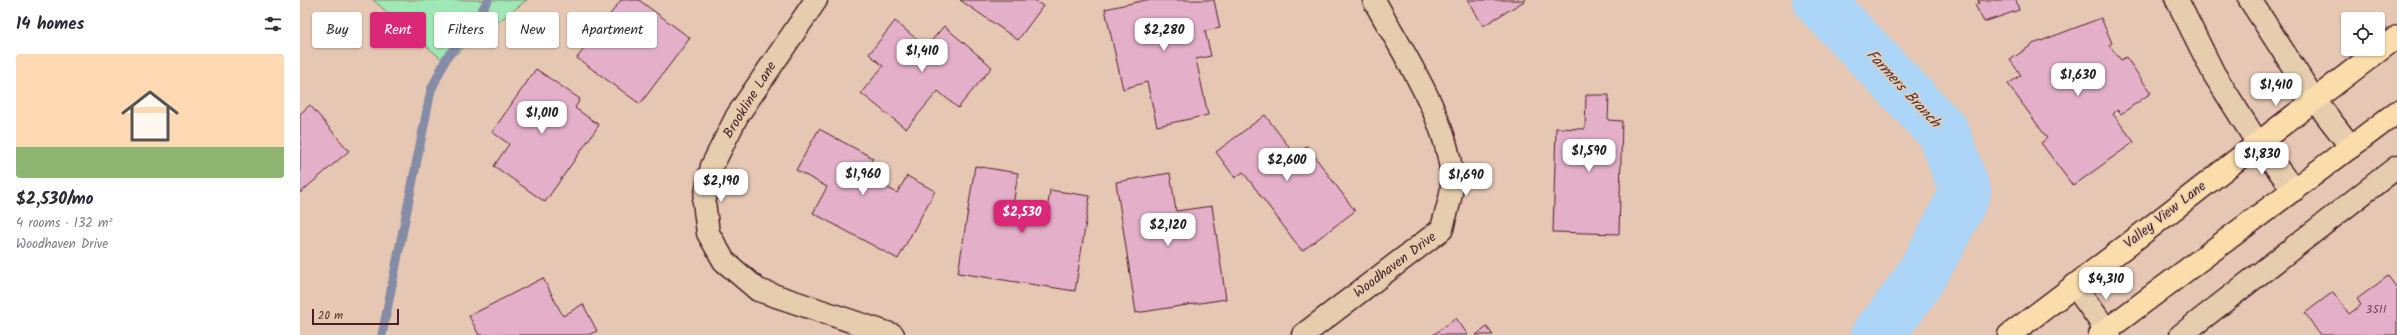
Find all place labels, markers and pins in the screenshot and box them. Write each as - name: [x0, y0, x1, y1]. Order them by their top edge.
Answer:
- pin: $2,280: [1131, 18, 1197, 52]
- pin: $1,410: [889, 39, 955, 73]
- pin: $1,630: [2045, 63, 2111, 97]
- pin: $1,410: [2243, 73, 2309, 107]
- pin: $1,010: [509, 101, 575, 135]
- pin: $1,590: [1556, 139, 1622, 173]
- pin: $1,830: [2229, 142, 2295, 176]
- pin: $2,600: [1254, 148, 1320, 182]
- pin: $1,960: [830, 162, 896, 196]
- pin: $1,690: [1433, 163, 1499, 197]
- pin: $2,190: [688, 169, 754, 203]
- pin: $2,530: [989, 200, 1055, 234]
- pin: $2,120: [1135, 213, 1201, 247]
- pin: $4,310: [2073, 267, 2139, 301]

